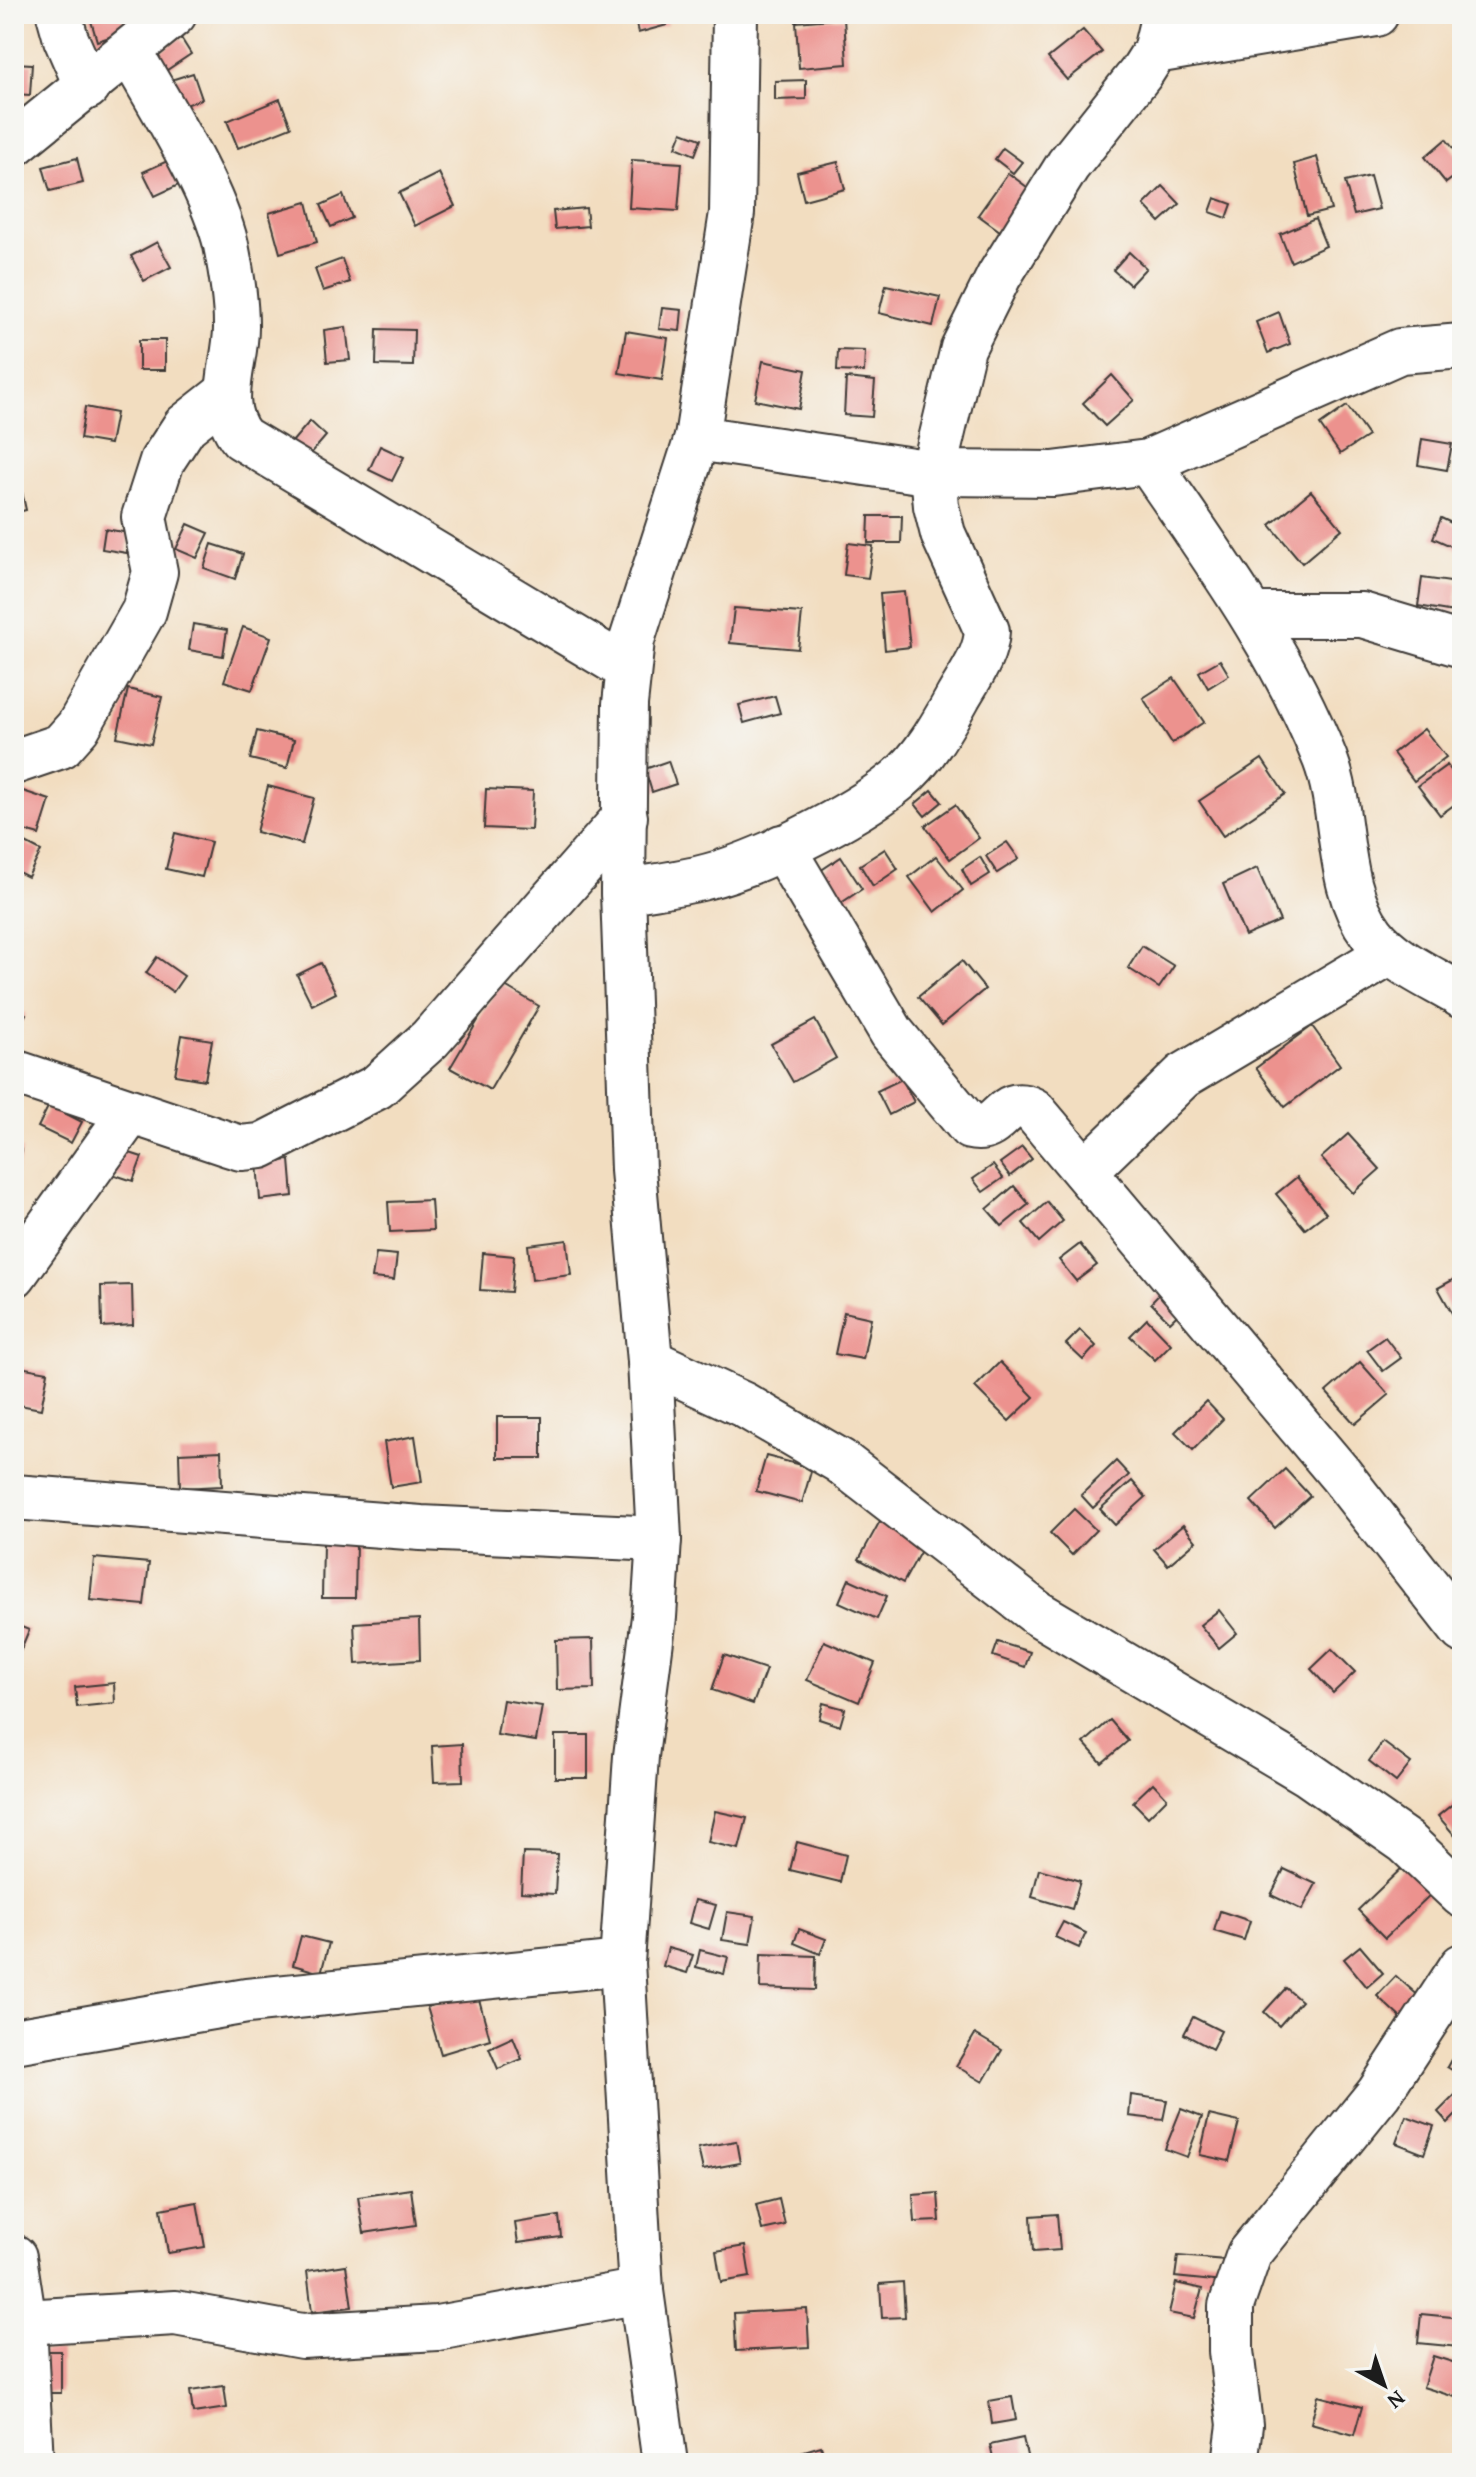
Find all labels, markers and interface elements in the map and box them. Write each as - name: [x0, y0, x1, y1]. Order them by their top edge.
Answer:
- north arrow: [1344, 2345, 1424, 2425]
- text: N: [1381, 2383, 1413, 2417]

